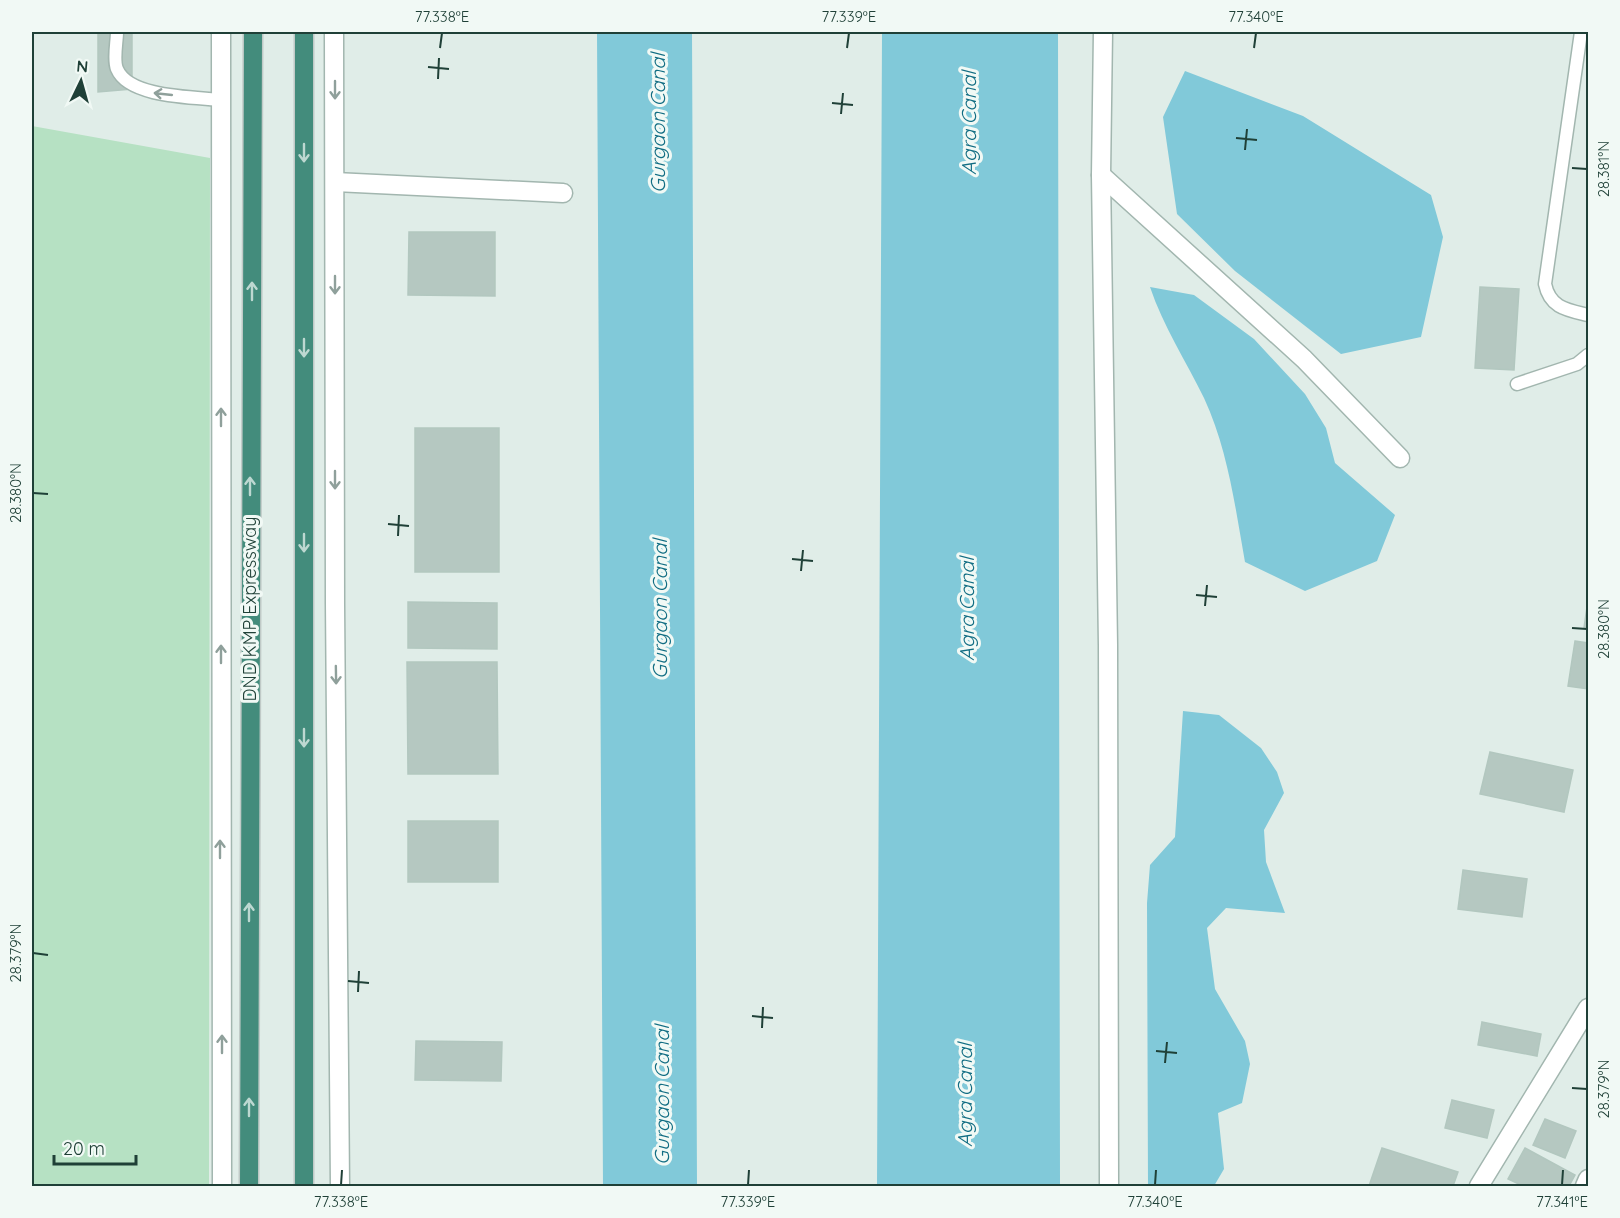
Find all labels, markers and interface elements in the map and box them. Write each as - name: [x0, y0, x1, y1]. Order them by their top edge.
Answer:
- text: 77.338°E: [415, 7, 469, 26]
- text: 77.339°E: [822, 7, 876, 26]
- text: 77.340°E: [1228, 7, 1284, 26]
- north arrow: [51, 51, 111, 111]
- water label: Gurgaon Canal: [645, 51, 670, 193]
- text: N: [76, 56, 89, 77]
- water label: Agra Canal: [956, 69, 981, 175]
- one-way arrow: [329, 79, 341, 99]
- one-way arrow: [154, 88, 174, 99]
- text: 28.381°N: [1594, 141, 1613, 197]
- one-way arrow: [298, 142, 310, 162]
- one-way arrow: [329, 274, 341, 294]
- one-way arrow: [246, 282, 258, 302]
- one-way arrow: [298, 337, 310, 357]
- one-way arrow: [215, 408, 227, 428]
- text: 28.380°N: [6, 463, 25, 523]
- one-way arrow: [329, 469, 341, 489]
- one-way arrow: [244, 477, 256, 497]
- street label: DND KMP Expressway: [238, 517, 261, 701]
- one-way arrow: [298, 532, 310, 552]
- water label: Gurgaon Canal: [647, 537, 672, 679]
- water label: Agra Canal: [954, 555, 979, 661]
- text: 28.380°N: [1594, 599, 1613, 659]
- one-way arrow: [215, 645, 227, 665]
- one-way arrow: [330, 664, 342, 684]
- one-way arrow: [298, 727, 310, 747]
- one-way arrow: [215, 840, 226, 860]
- one-way arrow: [243, 903, 255, 923]
- text: 28.379°N: [6, 924, 25, 982]
- water label: Gurgaon Canal: [649, 1023, 674, 1165]
- one-way arrow: [216, 1035, 227, 1055]
- water label: Agra Canal: [952, 1041, 977, 1147]
- text: 28.379°N: [1594, 1060, 1613, 1118]
- one-way arrow: [243, 1098, 255, 1118]
- scale bar: [54, 1128, 136, 1166]
- text: 20 m: [63, 1137, 105, 1160]
- text: 77.338°E: [314, 1192, 368, 1211]
- text: 77.339°E: [721, 1192, 775, 1211]
- text: 77.340°E: [1127, 1192, 1183, 1211]
- text: 77.341°E: [1536, 1192, 1588, 1211]

